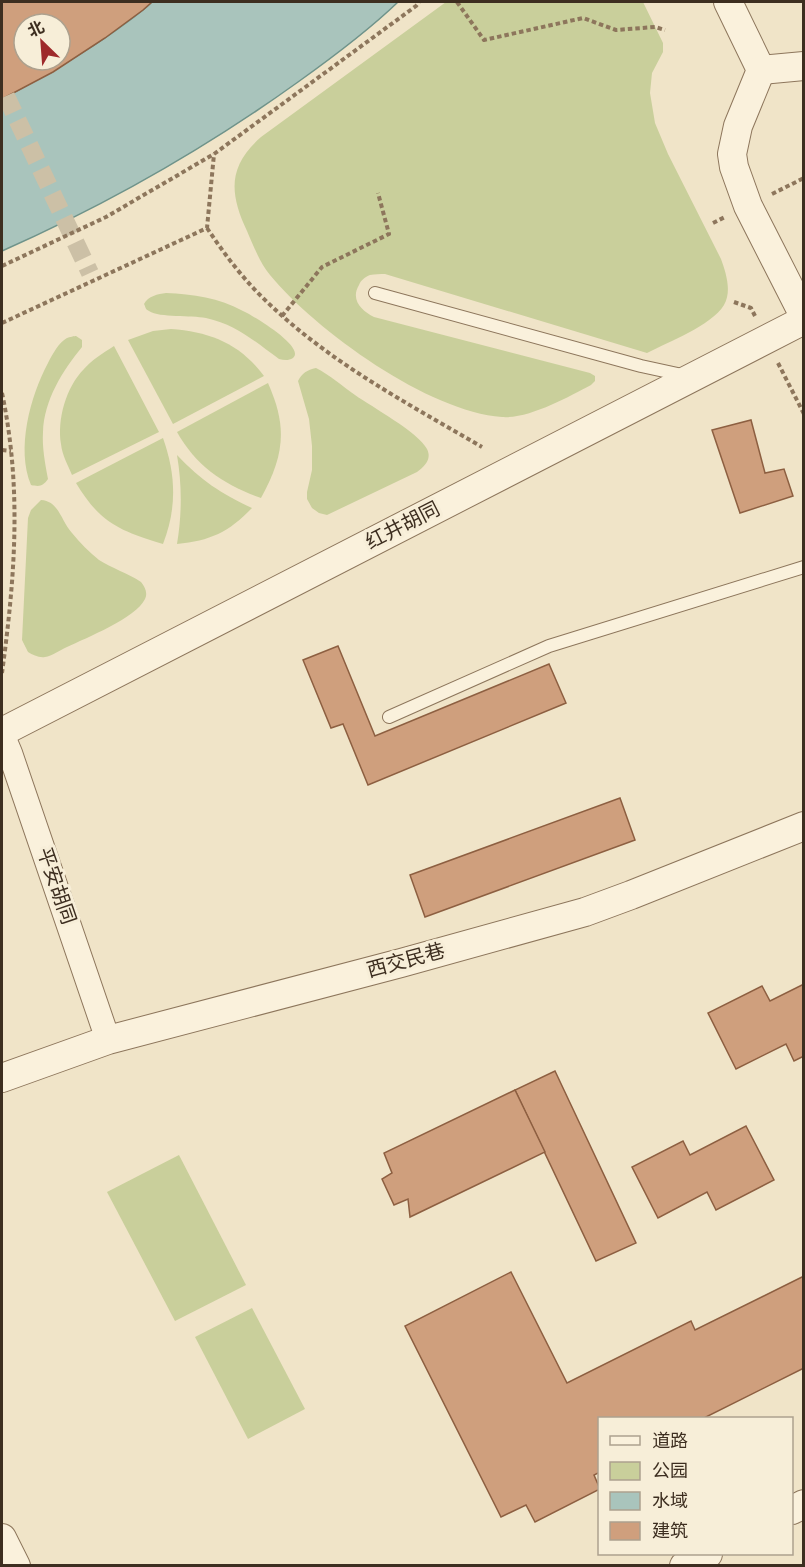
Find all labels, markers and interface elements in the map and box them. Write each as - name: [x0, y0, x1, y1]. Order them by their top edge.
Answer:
- north arrow: [12, 12, 72, 72]
- text: 北: [24, 15, 48, 44]
- street label: 红井胡同: [361, 494, 445, 558]
- street label: 平安胡同: [29, 843, 83, 929]
- street label: 西交民巷: [363, 936, 449, 986]
- legend: [598, 1417, 793, 1555]
- text: 道路: [652, 1428, 688, 1455]
- text: 公园: [652, 1458, 688, 1485]
- text: 水域: [652, 1488, 688, 1515]
- text: 建筑: [652, 1518, 688, 1545]

